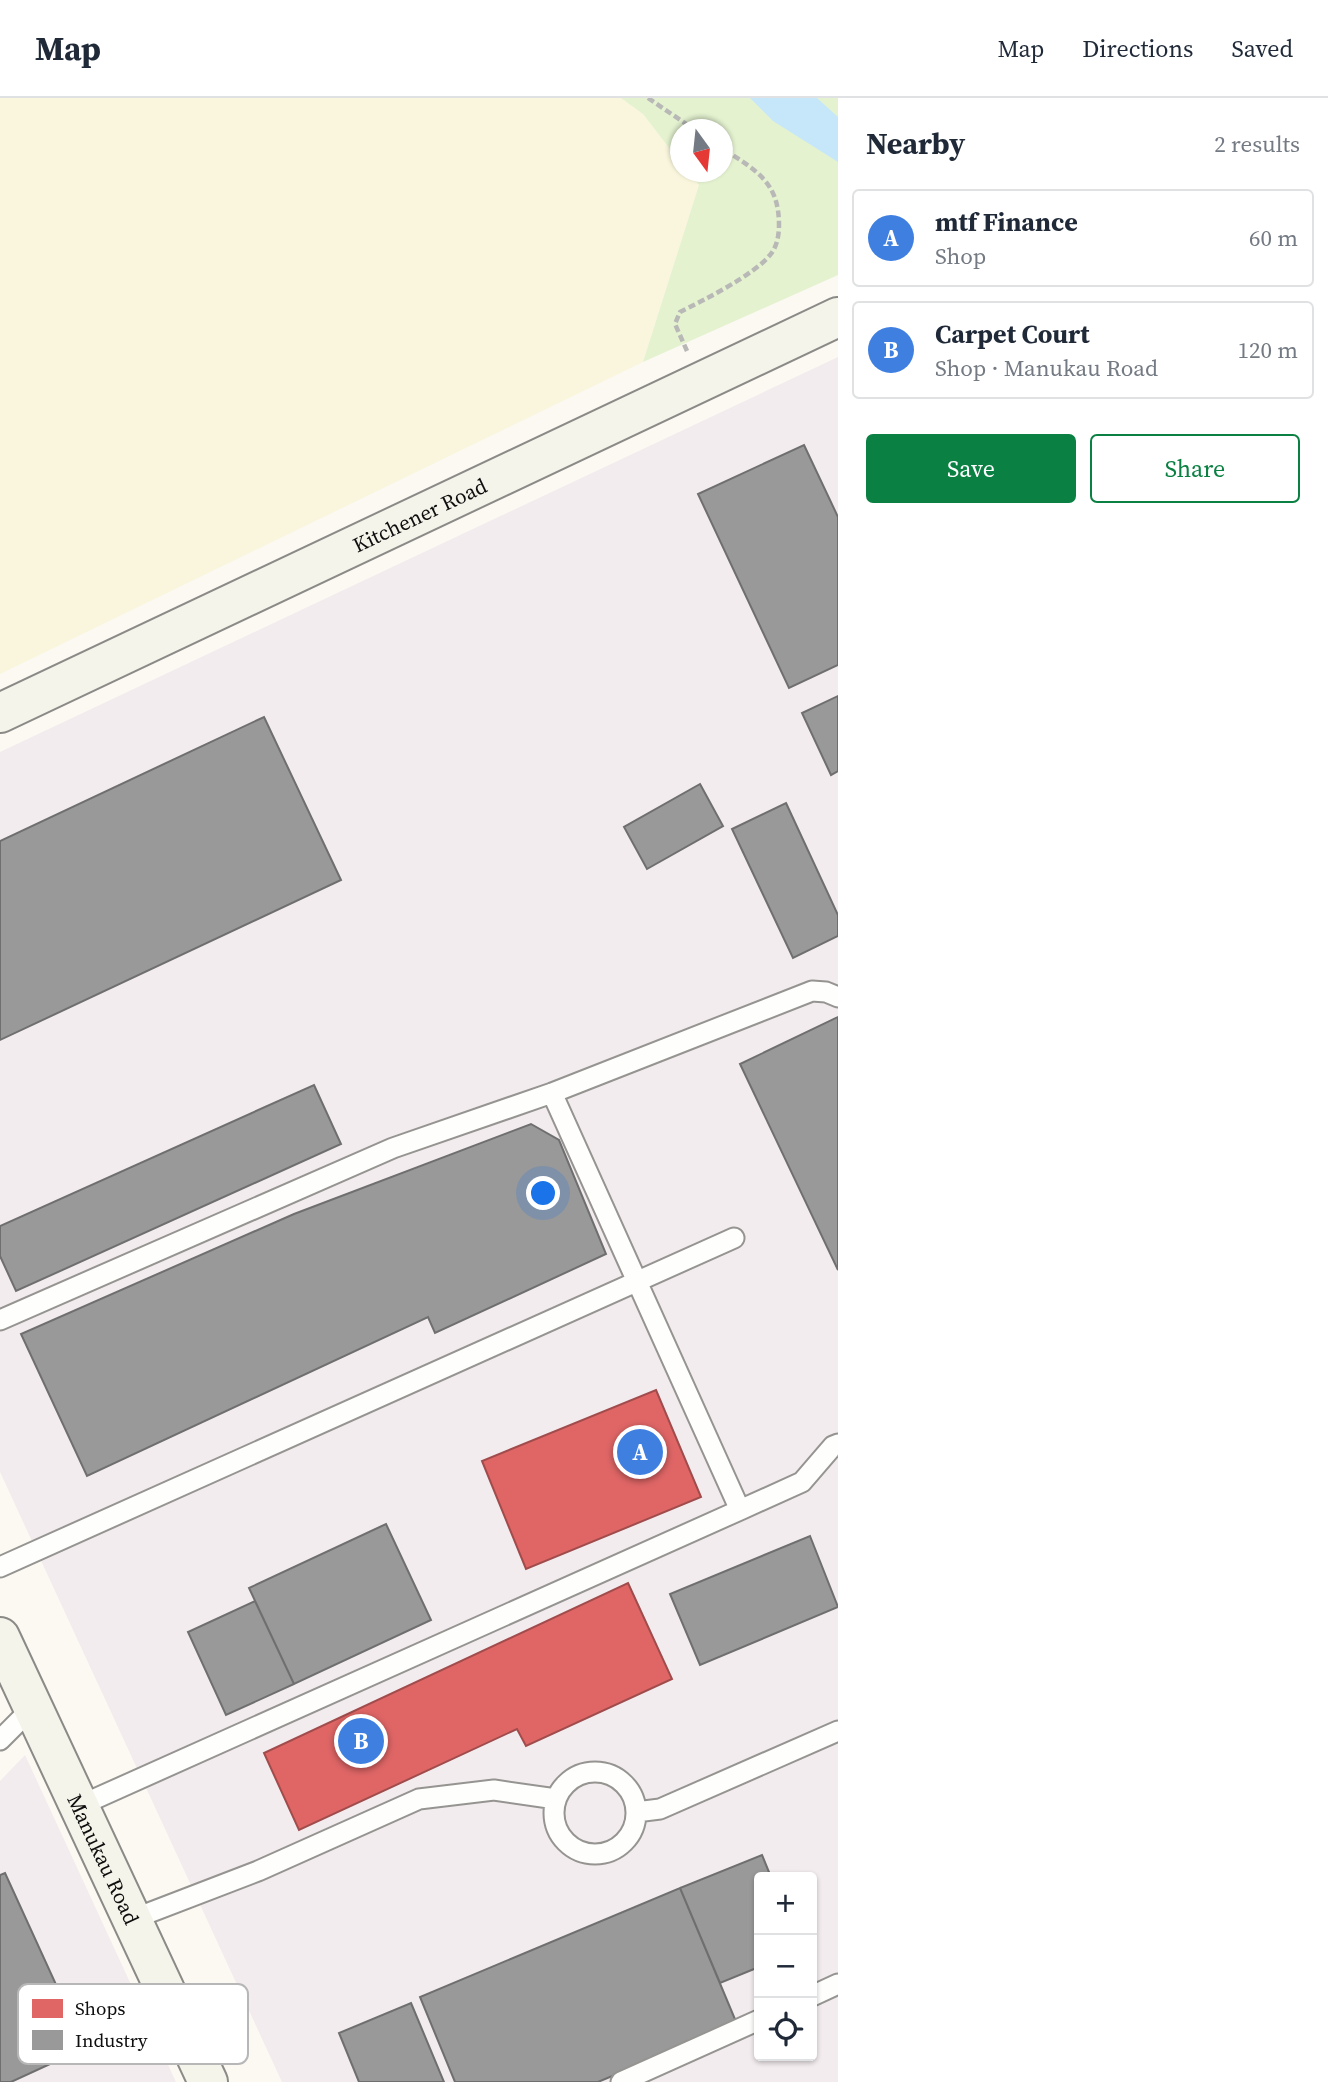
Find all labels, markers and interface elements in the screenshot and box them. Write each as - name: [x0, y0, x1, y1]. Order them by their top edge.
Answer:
- text: Map: [35, 26, 101, 71]
- text: Map: [997, 32, 1044, 65]
- text: Directions: [1082, 32, 1193, 65]
- text: Saved: [1231, 32, 1293, 65]
- north arrow: [670, 119, 733, 182]
- text: Nearby: [866, 123, 965, 164]
- text: 2 results: [1214, 128, 1300, 160]
- text: mtf Finance: [935, 204, 1078, 240]
- text: A: [883, 222, 899, 254]
- text: 60 m: [1249, 222, 1298, 254]
- text: Shop: [935, 240, 986, 272]
- text: Carpet Court: [935, 316, 1090, 352]
- text: B: [884, 334, 898, 366]
- text: 120 m: [1237, 334, 1298, 366]
- text: Shop · Manukau Road: [935, 352, 1158, 384]
- button: Save: [866, 434, 1076, 503]
- button: Share: [1090, 434, 1300, 503]
- street label: Kitchener Road: [348, 471, 491, 559]
- your location: [526, 1176, 560, 1210]
- pin: A: [617, 1426, 663, 1478]
- pin: B: [338, 1715, 384, 1767]
- street label: Manukau Road: [61, 1789, 147, 1929]
- map controls: [754, 1872, 817, 2061]
- button: +: [754, 1872, 817, 1935]
- button: −: [754, 1935, 817, 1998]
- legend: [18, 1984, 248, 2064]
- text: Shops: [75, 1995, 126, 2021]
- button: locate: [754, 1998, 817, 2061]
- text: Industry: [75, 2027, 148, 2053]

